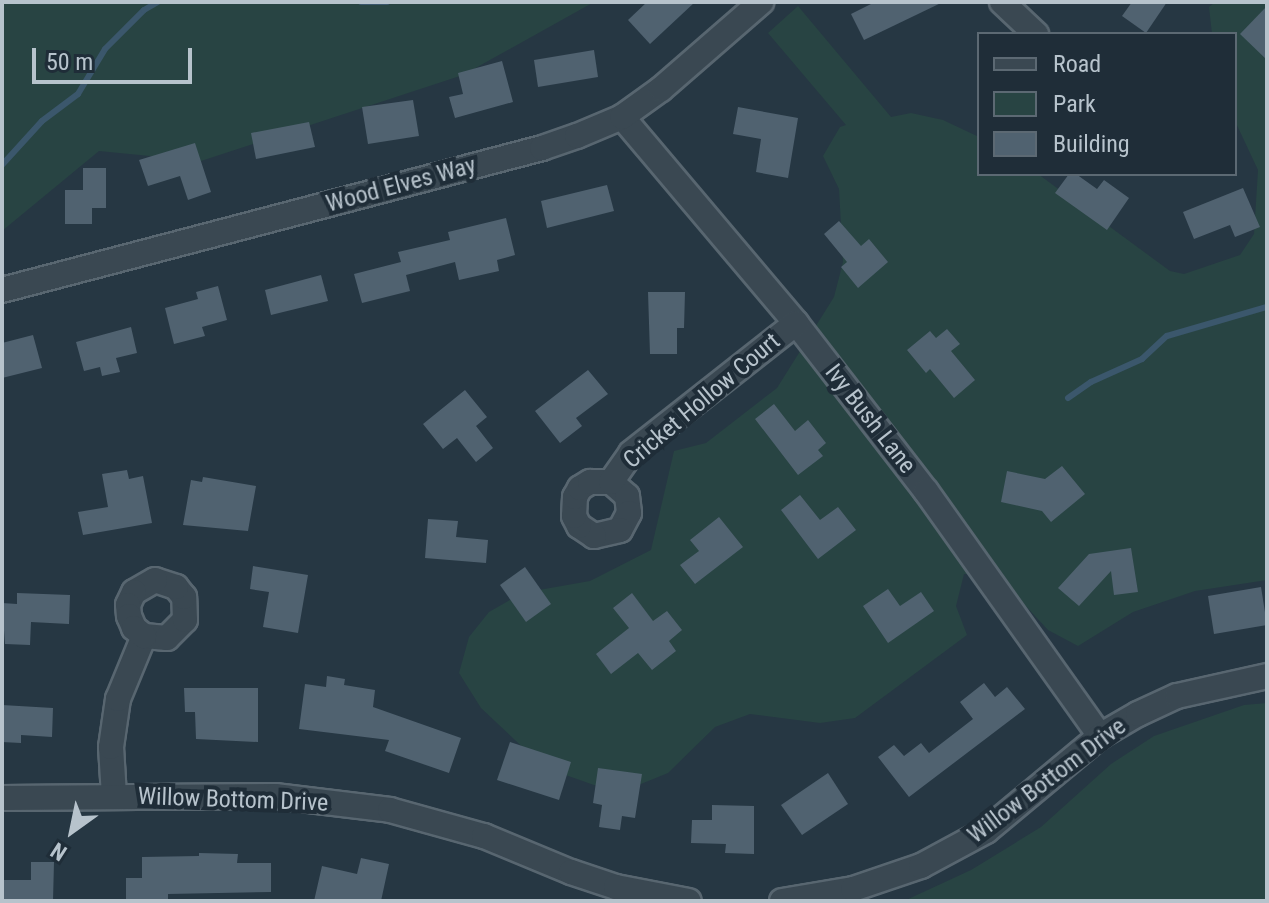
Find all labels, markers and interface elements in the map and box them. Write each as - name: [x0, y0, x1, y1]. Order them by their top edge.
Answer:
- scale bar: [36, 32, 196, 82]
- legend: [977, 32, 1237, 176]
- text: 50 m: [46, 48, 93, 76]
- text: Road: [1053, 50, 1101, 78]
- text: Park: [1053, 90, 1096, 118]
- text: Building: [1053, 130, 1130, 158]
- street label: Wood Elves Way: [323, 151, 479, 219]
- street label: Cricket Hollow Court: [618, 327, 786, 475]
- street label: Ivy Bush Lane: [819, 359, 921, 479]
- street label: Willow Bottom Drive: [962, 712, 1132, 850]
- street label: Willow Bottom Drive: [137, 782, 329, 818]
- north arrow: [32, 791, 112, 871]
- text: N: [46, 837, 71, 866]

